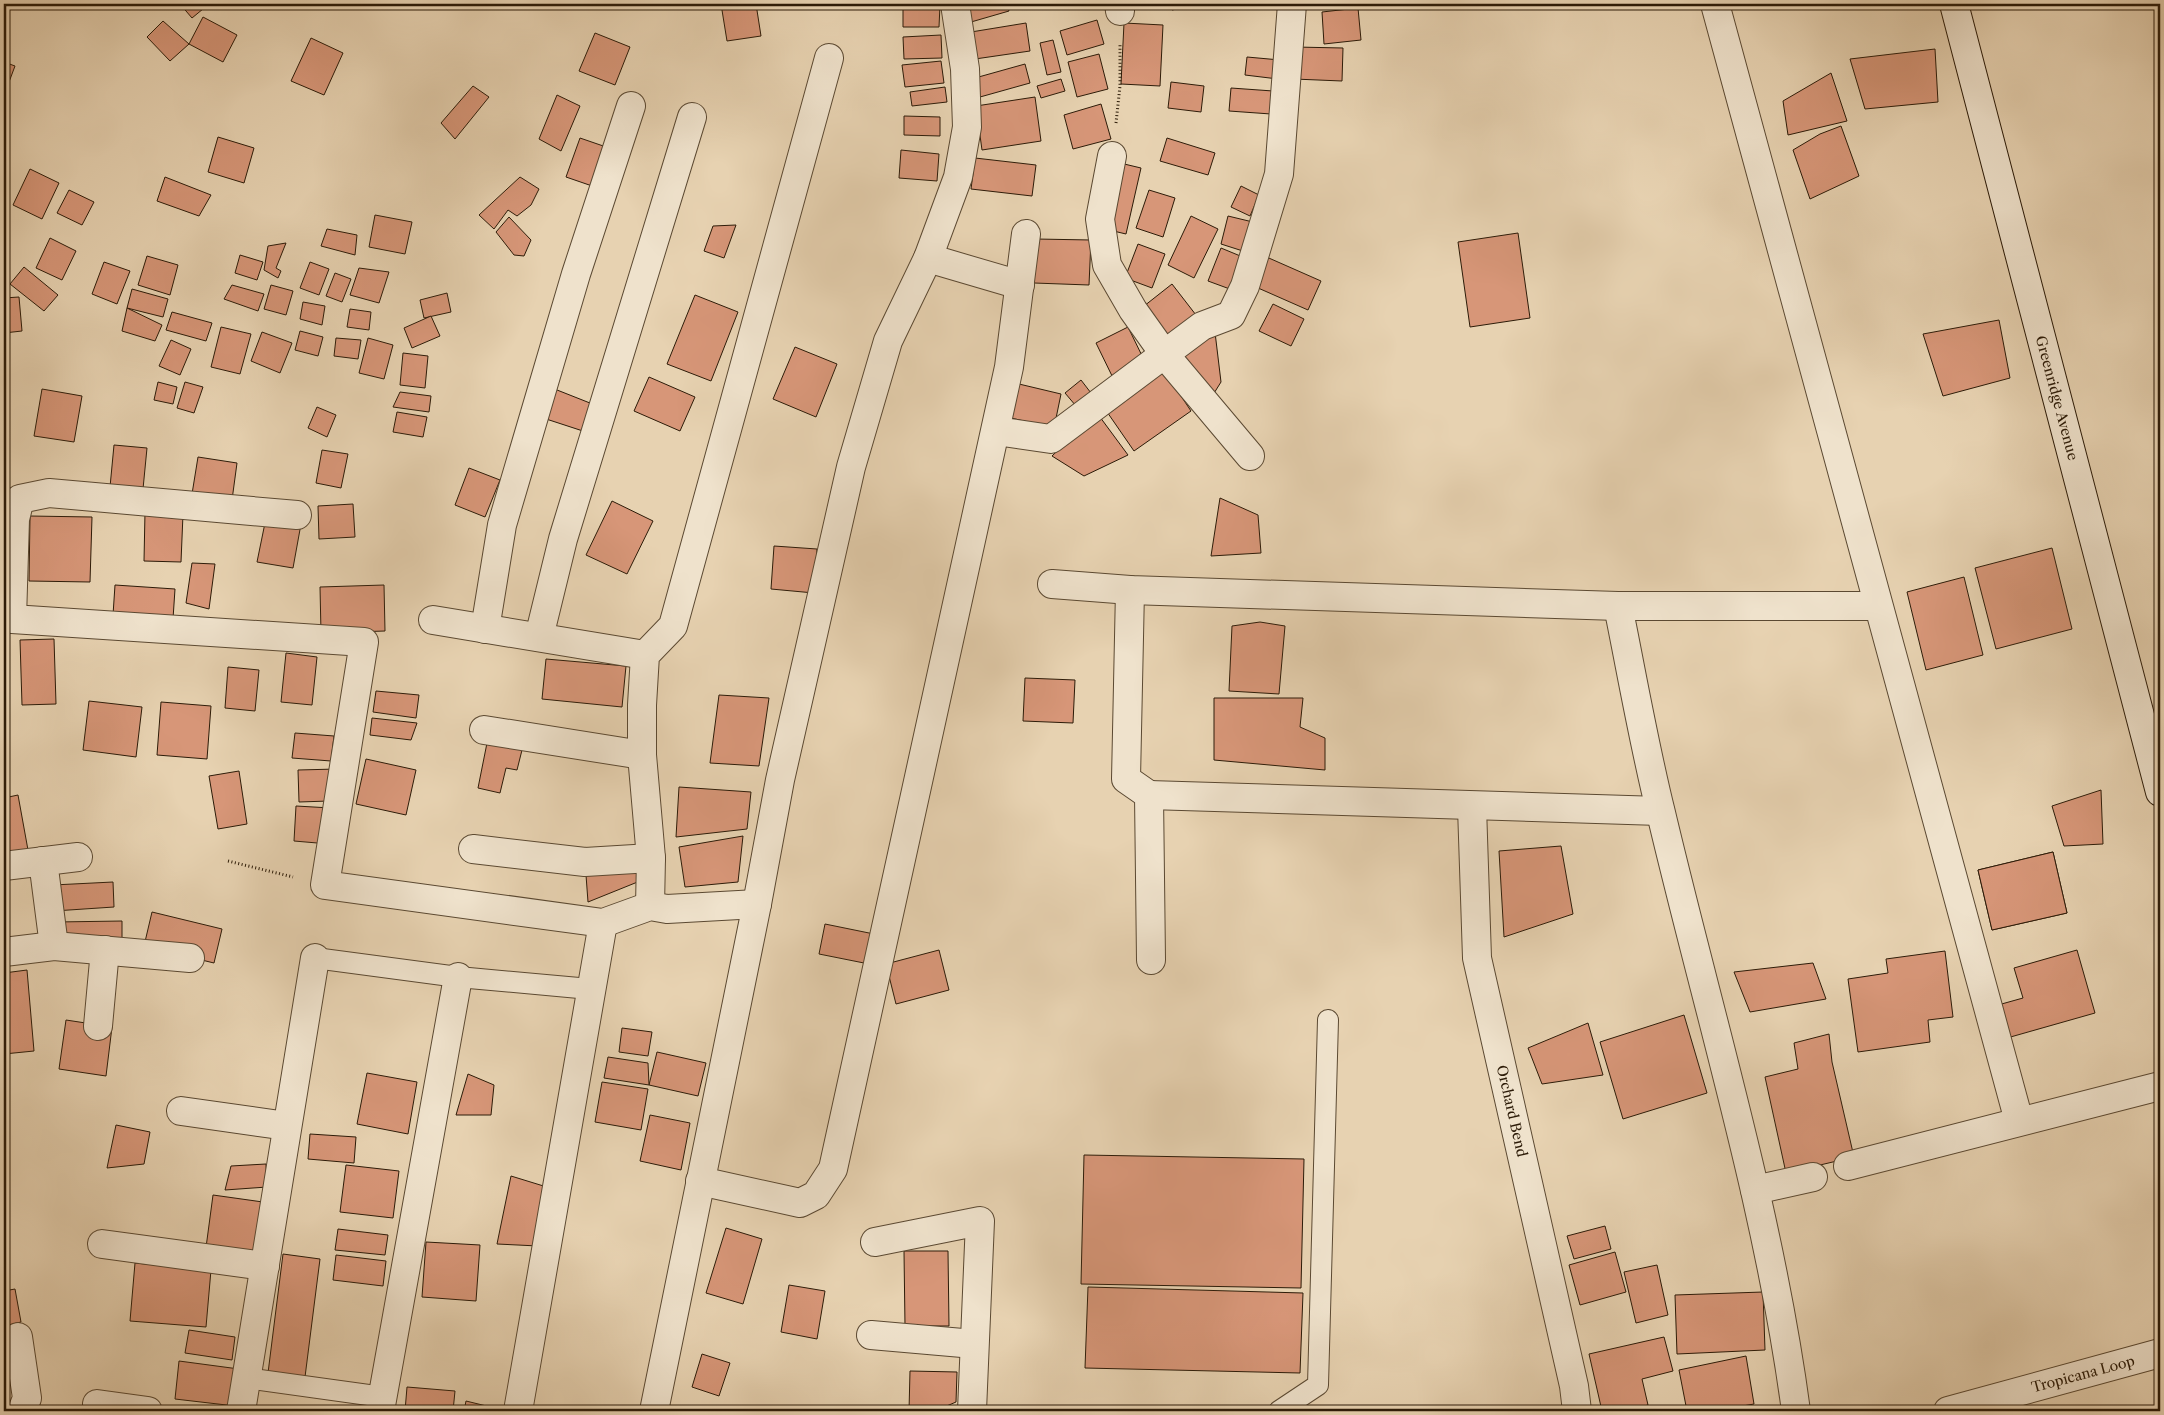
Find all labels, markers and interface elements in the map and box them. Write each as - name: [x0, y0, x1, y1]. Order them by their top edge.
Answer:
- street label: Greenridge Avenue: [2032, 334, 2082, 462]
- street label: Orchard Bend: [1493, 1063, 1531, 1159]
- street label: Tropicana Loop: [2029, 1352, 2137, 1396]

